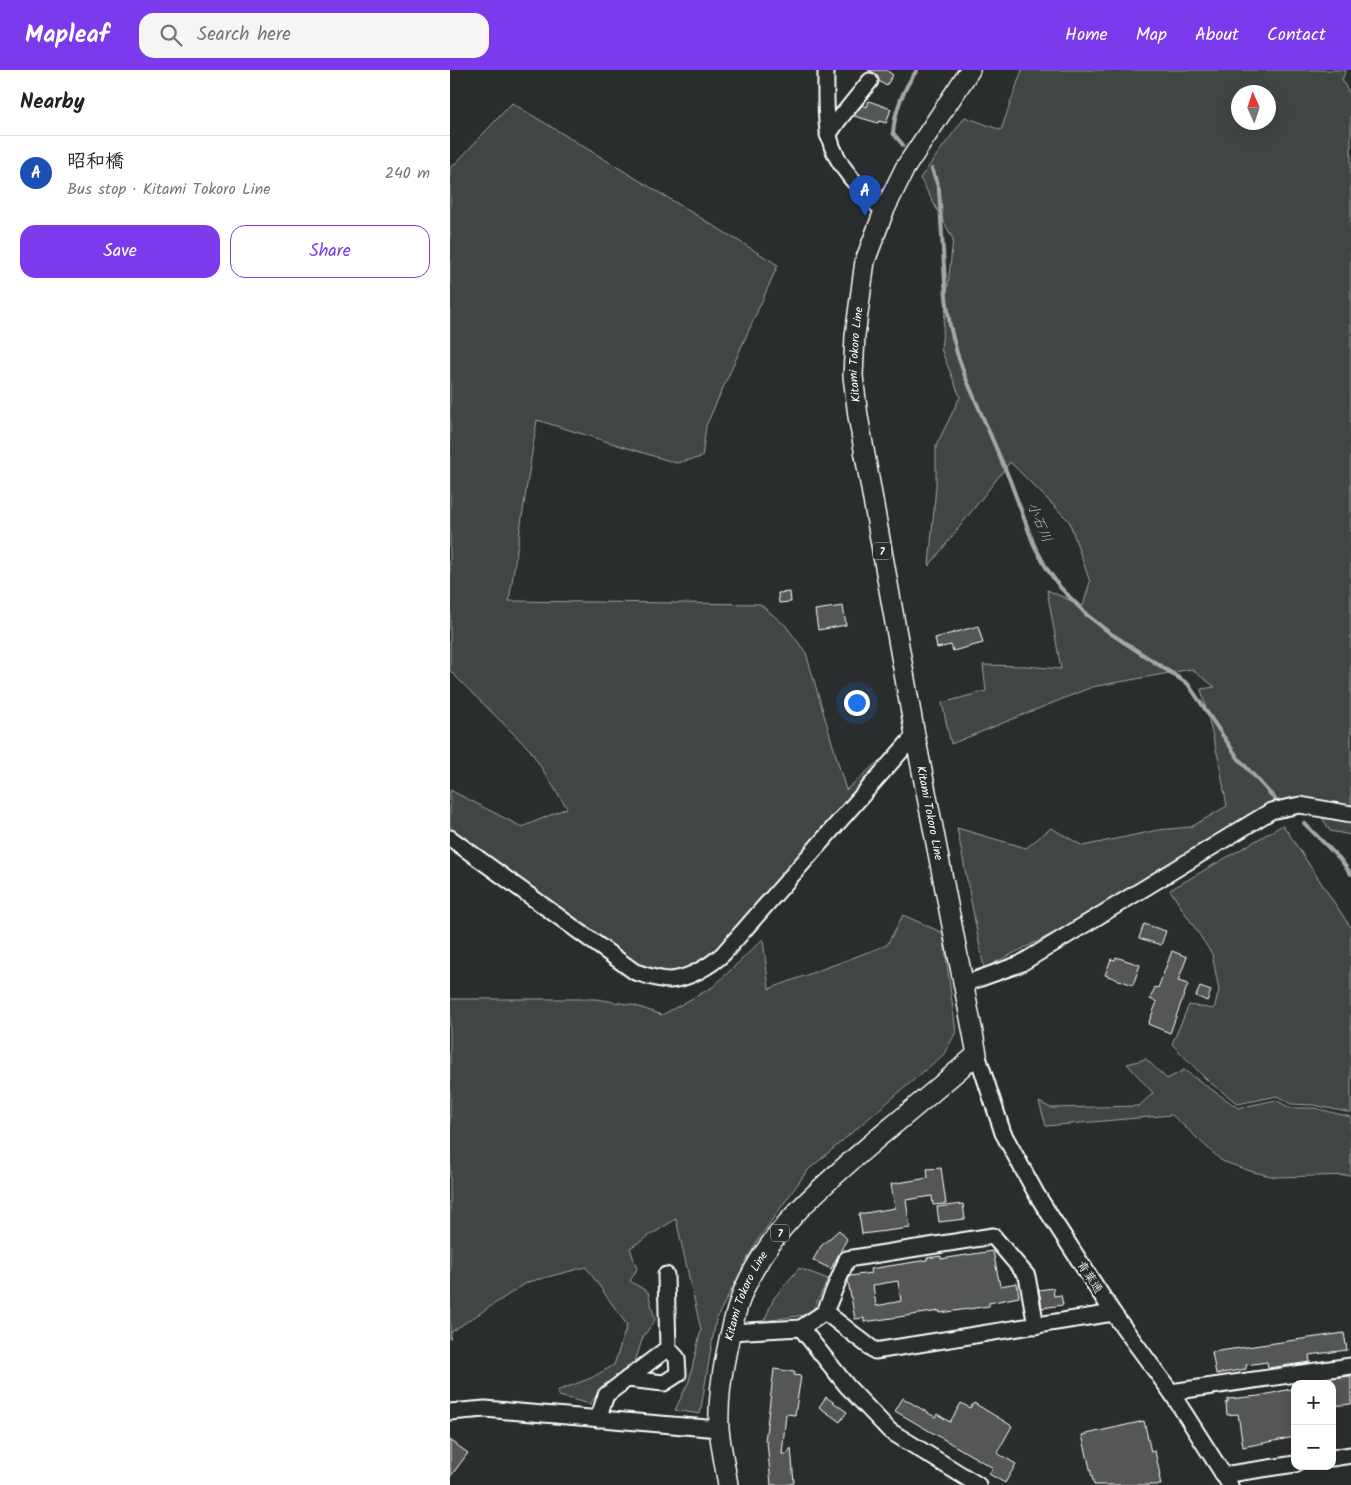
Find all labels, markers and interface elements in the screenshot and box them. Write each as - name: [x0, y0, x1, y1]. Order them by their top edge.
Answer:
- search box: [139, 13, 489, 58]
- text: Mapleaf: [25, 16, 109, 55]
- text: Search here: [197, 20, 291, 50]
- icon: search: [157, 21, 185, 49]
- text: Home: [1065, 21, 1108, 50]
- text: Map: [1136, 21, 1167, 50]
- text: About: [1195, 21, 1239, 50]
- text: Contact: [1267, 21, 1326, 50]
- north arrow: [1231, 85, 1276, 130]
- text: Nearby: [20, 86, 85, 119]
- text: 昭和橋: [67, 147, 124, 177]
- text: A: [31, 161, 41, 186]
- text: 240 m: [385, 161, 430, 186]
- pin: A: [849, 175, 881, 216]
- text: Bus stop · Kitami Tokoro Line: [67, 177, 270, 202]
- button: Save: [20, 225, 220, 278]
- button: Share: [230, 225, 430, 278]
- street label: Kitami Tokoro Line: [844, 305, 869, 403]
- water label: 小石川: [1021, 499, 1057, 546]
- road number: 7: [873, 542, 891, 560]
- your location: [844, 690, 870, 716]
- street label: Kitami Tokoro Line: [911, 764, 948, 863]
- road number: 7: [771, 1224, 789, 1242]
- street label: Kitami Tokoro Line: [720, 1247, 773, 1343]
- street label: 青葉通: [1072, 1257, 1107, 1298]
- map controls: [1291, 1380, 1336, 1470]
- button: +: [1291, 1380, 1336, 1425]
- button: −: [1291, 1425, 1336, 1470]

